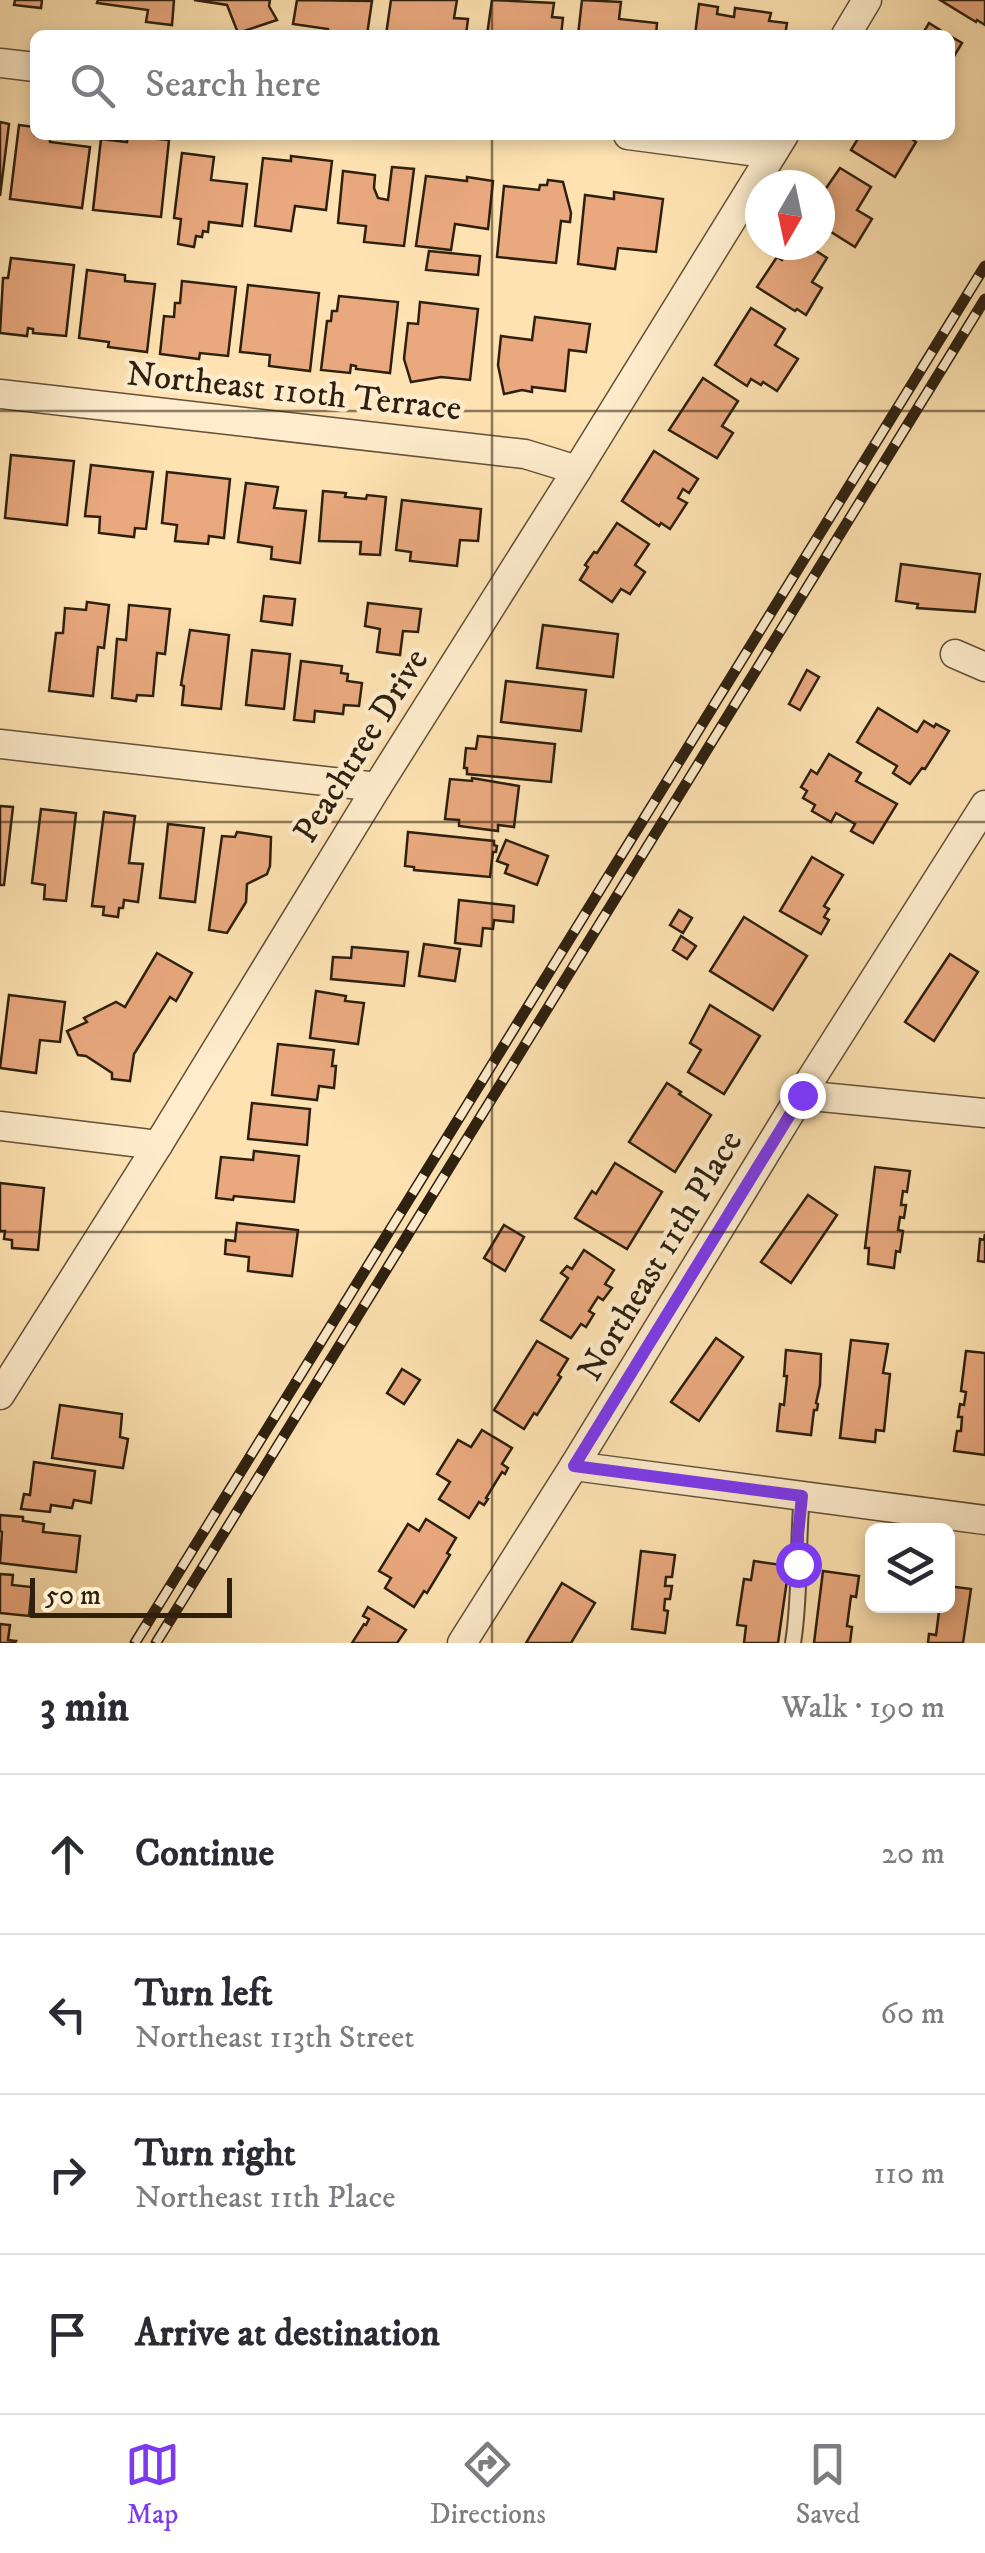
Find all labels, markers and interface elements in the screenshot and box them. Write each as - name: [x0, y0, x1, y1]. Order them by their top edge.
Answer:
- search box: [30, 30, 955, 140]
- icon: search: [65, 58, 120, 113]
- text: Search here: [145, 61, 321, 109]
- north arrow: [745, 170, 835, 260]
- street label: Northeast 110th Terrace: [124, 353, 463, 431]
- street label: Peachtree Drive: [284, 641, 439, 851]
- route end: [780, 1073, 826, 1119]
- street label: Northeast 11th Place: [568, 1123, 753, 1390]
- map controls: [865, 1523, 955, 1613]
- button: layers: [865, 1523, 955, 1613]
- route start: [776, 1542, 822, 1588]
- scale bar: [30, 1573, 232, 1618]
- text: 50 m: [45, 1578, 101, 1613]
- text: 3 min: [40, 1682, 129, 1734]
- text: Walk · 190 m: [781, 1688, 945, 1728]
- icon: ahead: [40, 1827, 95, 1882]
- text: Continue: [135, 1830, 274, 1878]
- text: 20 m: [881, 1834, 945, 1874]
- text: Turn left: [135, 1970, 273, 2018]
- icon: left: [40, 1987, 95, 2042]
- text: 60 m: [880, 1994, 945, 2034]
- text: Northeast 113th Street: [135, 2018, 415, 2058]
- text: Turn right: [135, 2130, 296, 2178]
- icon: right: [40, 2147, 95, 2202]
- text: 110 m: [873, 2154, 945, 2194]
- text: Northeast 11th Place: [135, 2178, 396, 2218]
- icon: arrive: [40, 2307, 95, 2362]
- text: Arrive at destination: [135, 2310, 440, 2358]
- tab: Map: [125, 2437, 180, 2532]
- tab: Directions: [430, 2437, 546, 2532]
- tab: Saved: [796, 2437, 860, 2532]

